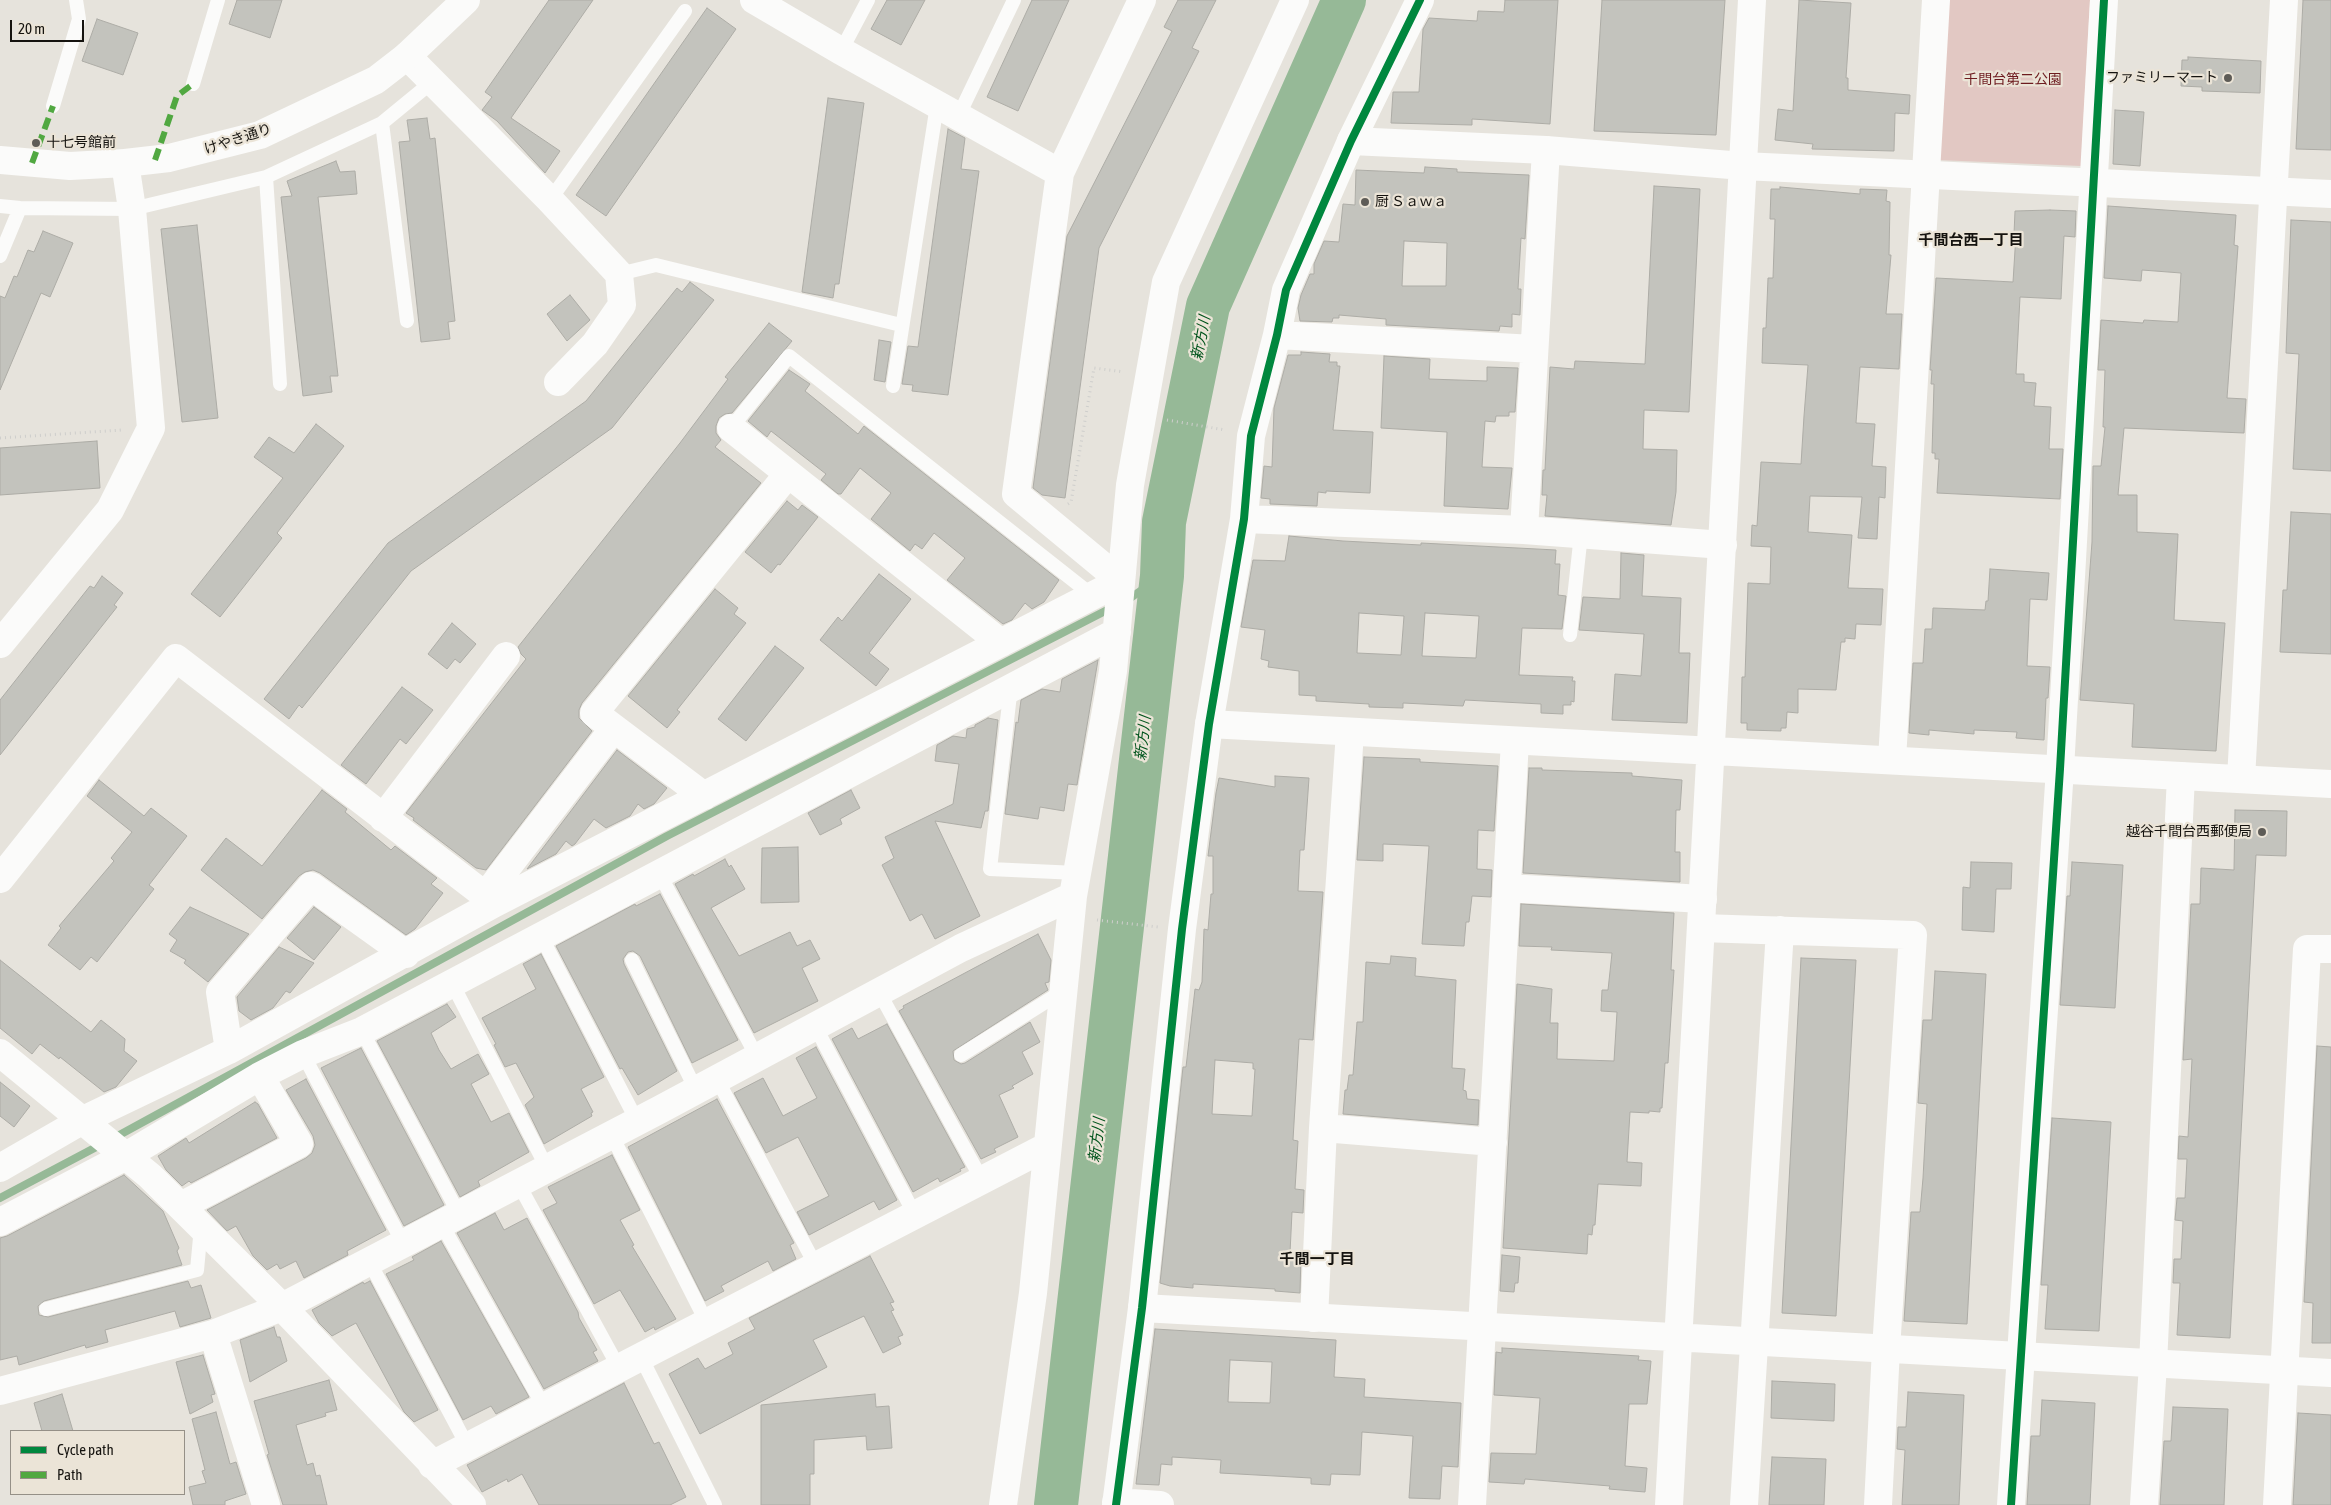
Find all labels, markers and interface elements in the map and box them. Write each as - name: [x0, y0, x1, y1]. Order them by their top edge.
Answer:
- scale bar: [12, 10, 86, 42]
- text: 20 m: [18, 20, 45, 37]
- place label: ファミリーマート: [2106, 70, 2218, 86]
- park label: 千間台第二公園: [1964, 72, 2062, 88]
- marker: ファミリーマート: [2222, 72, 2234, 84]
- street label: けやき通り: [202, 120, 274, 158]
- place label: 十七号館前: [46, 135, 116, 151]
- marker: 十七号館前: [30, 137, 42, 149]
- place label: 厨 Ｓａｗａ: [1375, 194, 1447, 210]
- marker: 厨 Ｓａｗａ: [1359, 196, 1371, 208]
- district label: 千間台西一丁目: [1919, 231, 2023, 249]
- water label: 新方川: [1188, 314, 1214, 362]
- water label: 新方川: [1131, 715, 1155, 761]
- place label: 越谷千間台西郵便局: [2126, 824, 2252, 840]
- marker: 越谷千間台西郵便局: [2256, 826, 2268, 838]
- water label: 新方川: [1085, 1117, 1109, 1163]
- district label: 千間一丁目: [1280, 1250, 1354, 1268]
- legend: [10, 1430, 185, 1495]
- text: Cycle path: [57, 1441, 114, 1458]
- text: Path: [57, 1466, 83, 1483]

